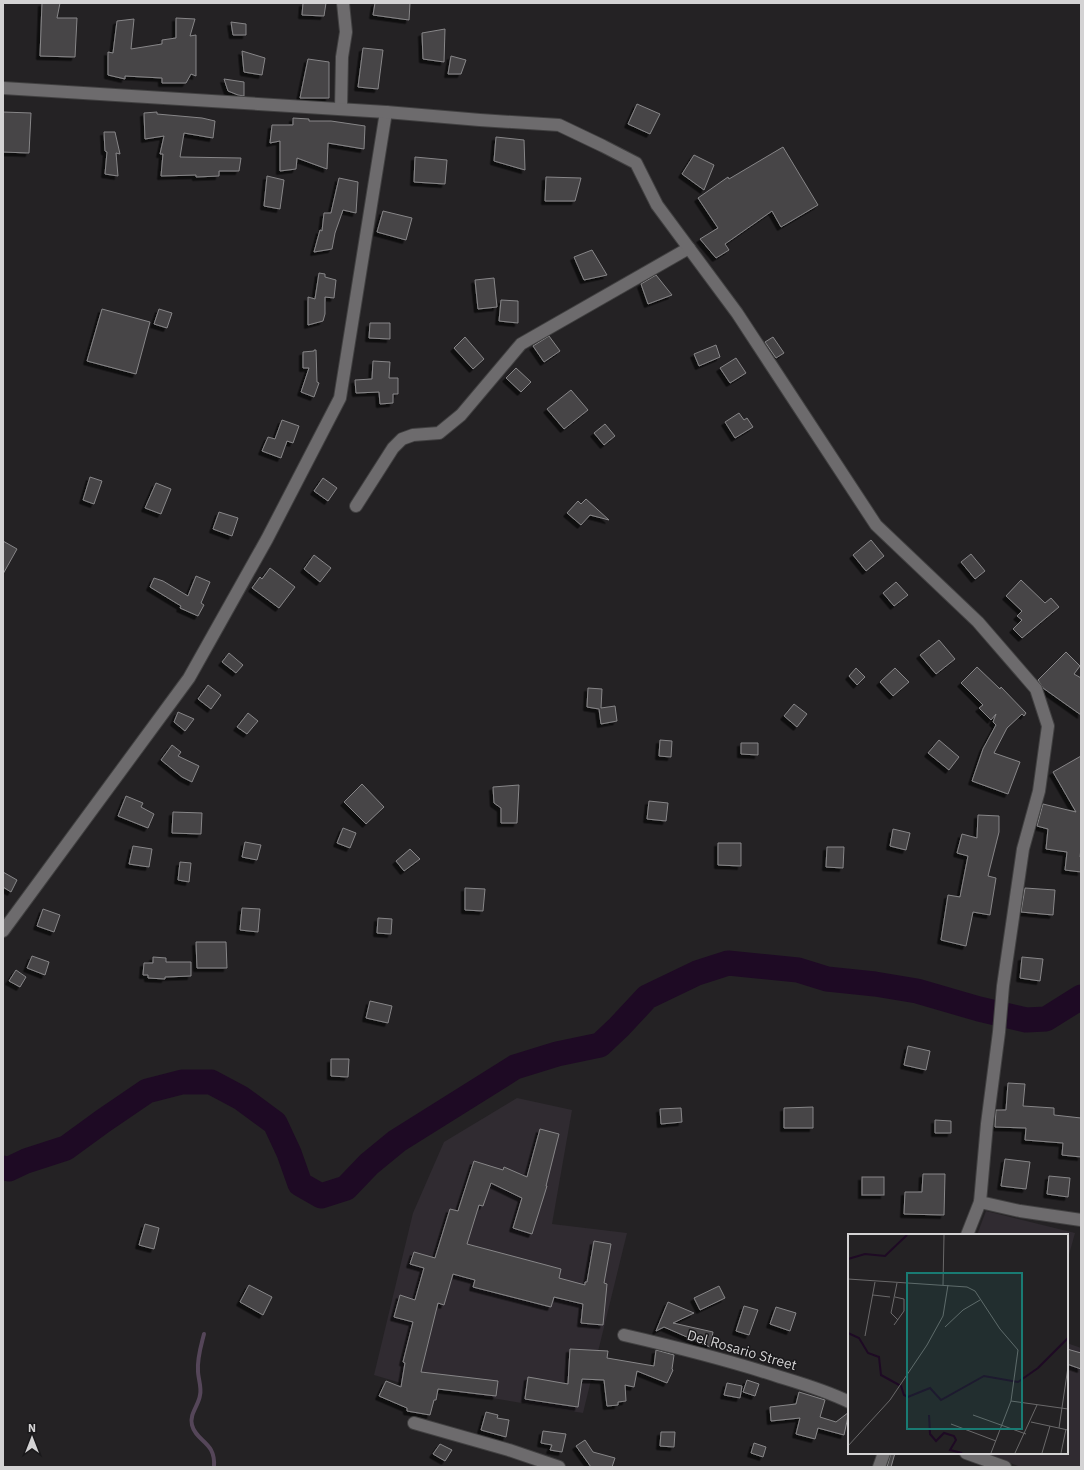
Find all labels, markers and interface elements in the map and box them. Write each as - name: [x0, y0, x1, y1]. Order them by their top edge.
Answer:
- inset map: [848, 1234, 1068, 1454]
- street label: Del Rosario Street: [685, 1326, 799, 1374]
- north arrow: [12, 1418, 52, 1458]
- text: N: [28, 1421, 36, 1435]

